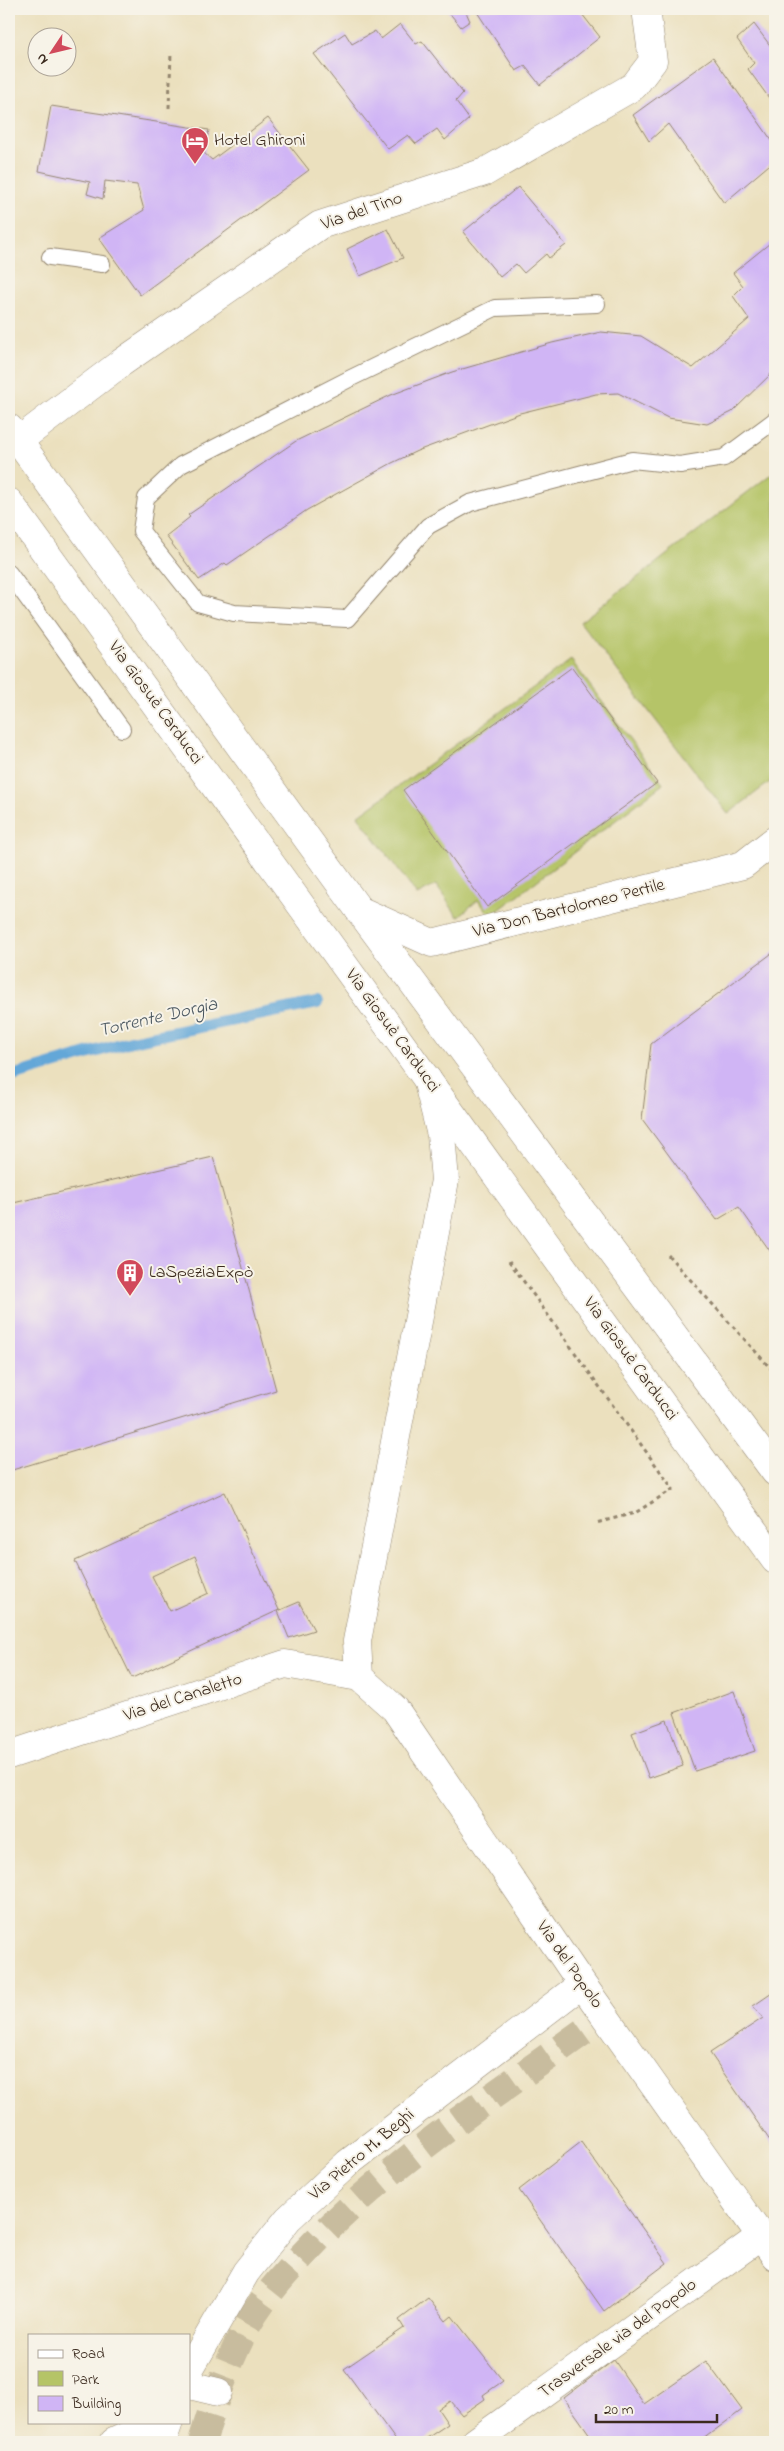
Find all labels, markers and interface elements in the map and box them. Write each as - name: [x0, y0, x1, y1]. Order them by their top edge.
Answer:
- north arrow: [28, 28, 78, 78]
- text: N: [31, 49, 54, 68]
- hotel icon: Hotel Ghironi: [180, 126, 210, 165]
- place label: Hotel Ghironi: [214, 128, 306, 154]
- street label: Via del Tino: [317, 186, 406, 238]
- street label: Via Giosuè Carducci: [101, 635, 209, 770]
- street label: Via Don Bartolomeo Pertile: [469, 872, 668, 946]
- street label: Via Giosuè Carducci: [338, 963, 446, 1098]
- water label: Torrente Dorgia: [96, 991, 221, 1046]
- building icon: LaSpeziaExpò: [115, 1258, 145, 1297]
- place label: LaSpeziaExpò: [149, 1260, 253, 1286]
- street label: Via Giosuè Carducci: [576, 1291, 684, 1426]
- street label: Via del Canaletto: [119, 1667, 246, 1730]
- street label: Via del Popolo: [528, 1915, 609, 2014]
- street label: Via Pietro M. Beghi: [303, 2103, 421, 2209]
- street label: Trasversale via del Popolo: [533, 2273, 703, 2405]
- legend: [28, 2334, 190, 2424]
- text: Road: [72, 2343, 105, 2365]
- text: Park: [72, 2369, 100, 2391]
- scale bar: [596, 2391, 718, 2423]
- text: Building: [71, 2393, 121, 2416]
- text: 20 m: [604, 2399, 634, 2421]

